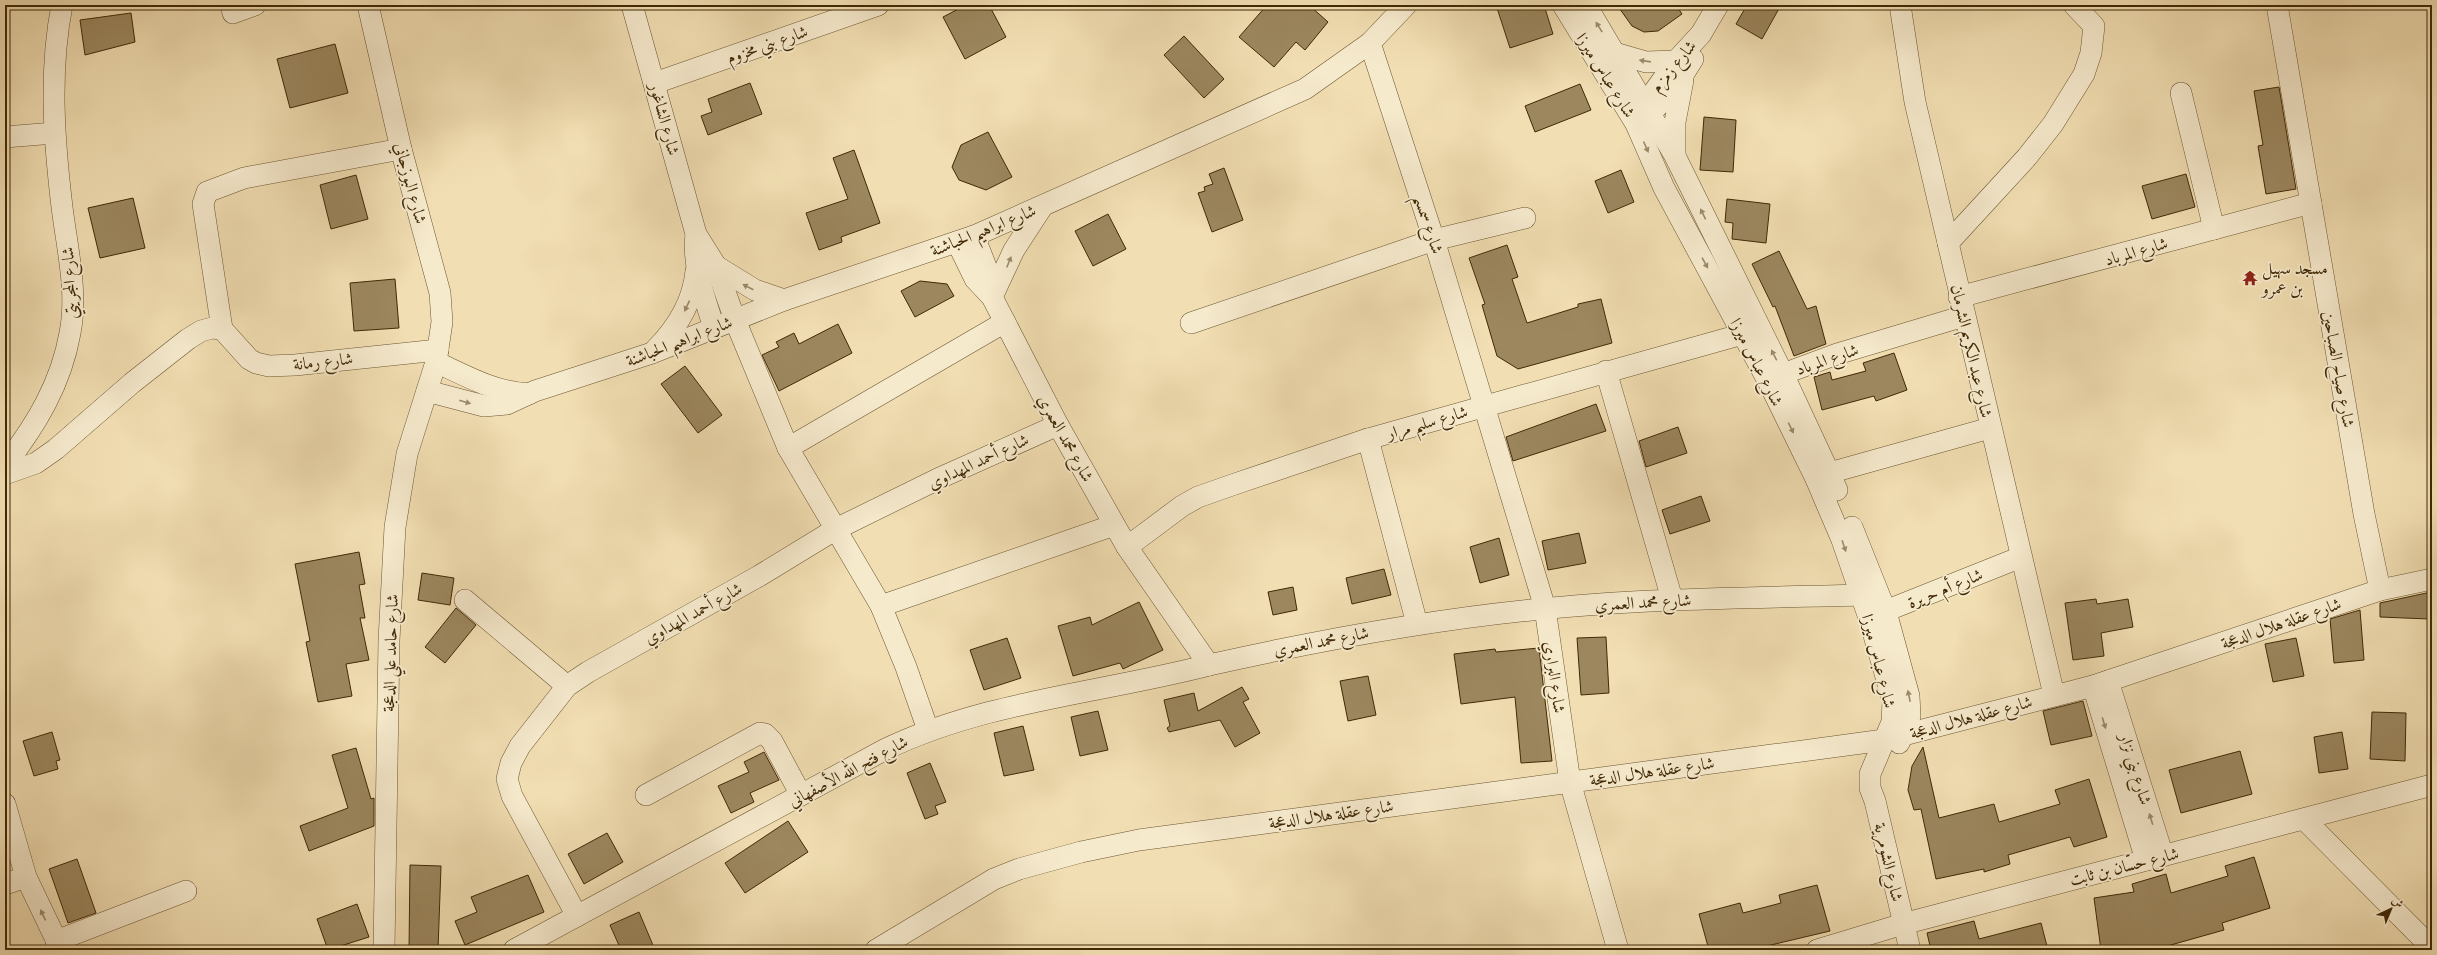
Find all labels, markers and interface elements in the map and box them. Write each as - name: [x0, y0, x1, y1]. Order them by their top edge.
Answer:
- street label: شارع بني مخزوم: [724, 21, 812, 72]
- one-way arrow: [1595, 22, 1603, 32]
- street label: شارع عباس ميرزا: [1569, 29, 1640, 123]
- street label: شارع زمزم: [1646, 36, 1704, 99]
- one-way arrow: [1639, 58, 1651, 64]
- street label: شارع الشاغور: [641, 79, 684, 158]
- street label: شارع البوزجاني: [386, 140, 431, 227]
- one-way arrow: [1643, 141, 1649, 153]
- street label: شارع سمسم: [1403, 192, 1448, 258]
- street label: شارع ابراهيم الحباشنة: [927, 200, 1041, 267]
- one-way arrow: [1700, 208, 1706, 219]
- street label: شارع المرباد: [2102, 232, 2171, 273]
- street label: شارع المجريتي: [57, 246, 86, 320]
- one-way arrow: [1006, 255, 1012, 267]
- one-way arrow: [1702, 257, 1708, 269]
- place label: مسجد سهيل بن عمرو: [2260, 258, 2328, 302]
- temple icon: مسجد سهيل بن عمرو: [2241, 269, 2259, 287]
- street label: شارع عبد الكريم الشرمان: [1942, 283, 1997, 421]
- one-way arrow: [742, 284, 754, 290]
- one-way arrow: [684, 300, 690, 311]
- street label: شارع صياح الصباحين: [2314, 309, 2359, 430]
- street label: شارع ابراهيم الحباشنة: [623, 312, 737, 377]
- street label: شارع عباس ميرزا: [1723, 315, 1788, 411]
- street label: شارع المرباد: [1793, 339, 1862, 383]
- street label: شارع رمانة: [292, 348, 354, 378]
- one-way arrow: [1770, 349, 1777, 361]
- street label: شارع محمد العمري: [1030, 391, 1098, 487]
- one-way arrow: [458, 399, 471, 405]
- street label: شارع سليم مرار: [1382, 401, 1472, 450]
- one-way arrow: [1788, 422, 1794, 434]
- street label: شارع أحمد المهداوي: [924, 427, 1033, 497]
- one-way arrow: [1842, 541, 1848, 553]
- street label: شارع أم حريرة: [1904, 562, 1987, 617]
- street label: شارع أحمد المهداوي: [640, 576, 747, 652]
- street label: شارع محمد العمري: [1594, 589, 1692, 619]
- street label: شارع عقلة هلال الدعجة: [2218, 593, 2345, 657]
- street label: شارع حامد علي الدعجة: [378, 594, 409, 713]
- street label: شارع عباس ميرزا: [1854, 612, 1900, 711]
- street label: شارع محمد العمري: [1272, 622, 1371, 664]
- street label: شارع البراري: [1536, 640, 1570, 715]
- one-way arrow: [1905, 690, 1911, 703]
- street label: شارع عقلة هلال الدعجة: [1908, 691, 2035, 747]
- one-way arrow: [2101, 718, 2107, 730]
- street label: شارع فتح الله الأصفهاني: [783, 728, 914, 816]
- street label: شارع بني نزار: [2110, 729, 2156, 809]
- street label: شارع عقلة هلال الدعجة: [1588, 752, 1716, 794]
- street label: شارع عقلة هلال الدعجة: [1267, 795, 1395, 837]
- one-way arrow: [2148, 813, 2154, 825]
- street label: شارع الشومرية: [1866, 821, 1908, 904]
- street label: شارع حسّان بن ثابت: [2067, 842, 2182, 893]
- north arrow: [2371, 889, 2411, 929]
- text: ش: [2388, 893, 2407, 912]
- one-way arrow: [40, 909, 46, 921]

